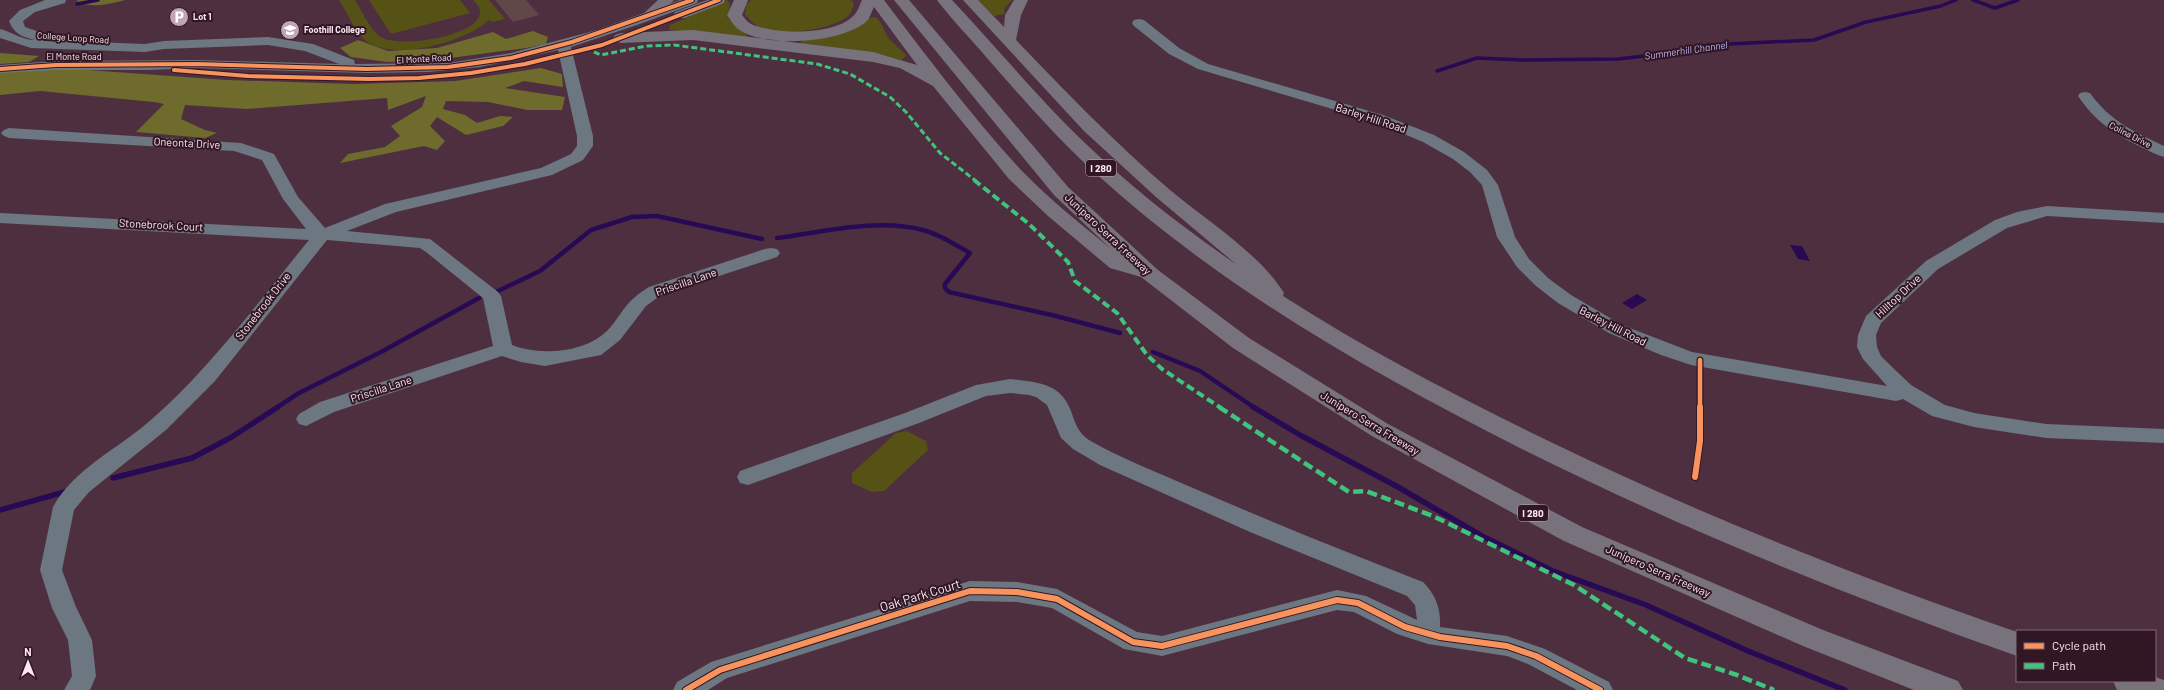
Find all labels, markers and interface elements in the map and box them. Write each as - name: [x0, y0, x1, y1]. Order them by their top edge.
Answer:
- parking icon: Lot 1: [168, 6, 190, 28]
- place label: Lot 1: [193, 11, 211, 22]
- school or university icon: Foothill College: [279, 19, 301, 41]
- place label: Foothill College: [304, 24, 365, 35]
- street label: College Loop Road: [37, 29, 110, 46]
- water label: Summerhill Channel: [1644, 38, 1729, 62]
- street label: El Monte Road: [46, 51, 102, 62]
- street label: El Monte Road: [396, 52, 452, 65]
- street label: Barley Hill Road: [1334, 100, 1408, 135]
- street label: Colina Drive: [2107, 119, 2153, 150]
- street label: Oneonta Drive: [153, 134, 221, 151]
- road number: I 280: [1086, 160, 1116, 176]
- street label: Junipero Serra Freeway: [1063, 190, 1154, 277]
- street label: Stonebrook Court: [119, 216, 203, 233]
- street label: Priscilla Lane: [654, 265, 718, 298]
- street label: Stonebrook Drive: [232, 269, 293, 342]
- street label: Hilltop Drive: [1872, 271, 1923, 320]
- street label: Barley Hill Road: [1578, 303, 1649, 348]
- street label: Priscilla Lane: [349, 372, 413, 405]
- street label: Junipero Serra Freeway: [1318, 388, 1422, 457]
- road number: I 280: [1518, 505, 1548, 521]
- street label: Junipero Serra Freeway: [1604, 542, 1713, 599]
- street label: Oak Park Court: [878, 575, 962, 615]
- legend: [2016, 630, 2156, 682]
- text: Cycle path: [2052, 638, 2106, 652]
- north arrow: [8, 642, 48, 682]
- text: N: [24, 645, 32, 658]
- text: Path: [2052, 658, 2076, 672]

